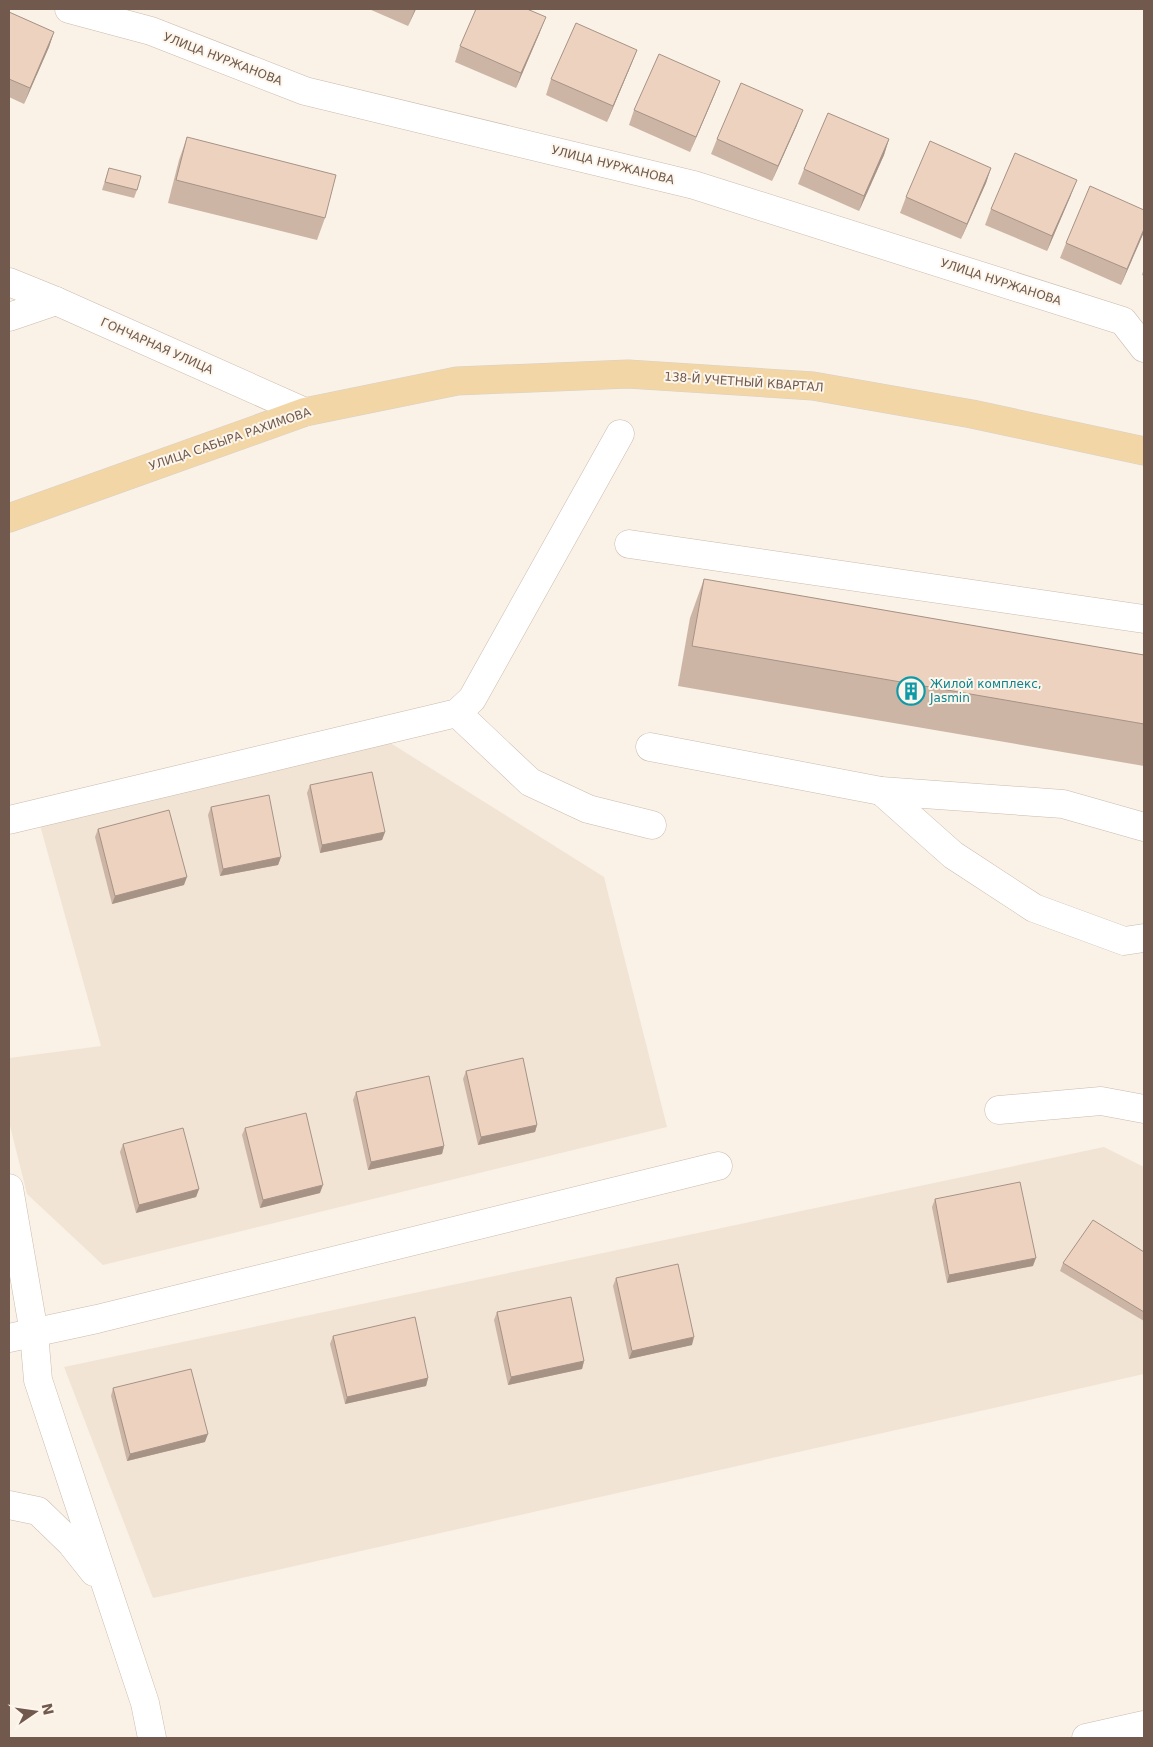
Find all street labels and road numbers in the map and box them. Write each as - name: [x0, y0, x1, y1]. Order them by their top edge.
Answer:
- street label: УЛИЦА НУРЖАНОВА: [162, 30, 285, 88]
- street label: УЛИЦА НУРЖАНОВА: [550, 143, 677, 187]
- street label: УЛИЦА НУРЖАНОВА: [939, 256, 1064, 308]
- street label: ГОНЧАРНАЯ УЛИЦА: [99, 315, 216, 377]
- street label: 138-Й УЧЕТНЫЙ КВАРТАЛ: [664, 368, 824, 395]
- street label: УЛИЦА САБЫРА РАХИМОВА: [147, 404, 313, 473]

